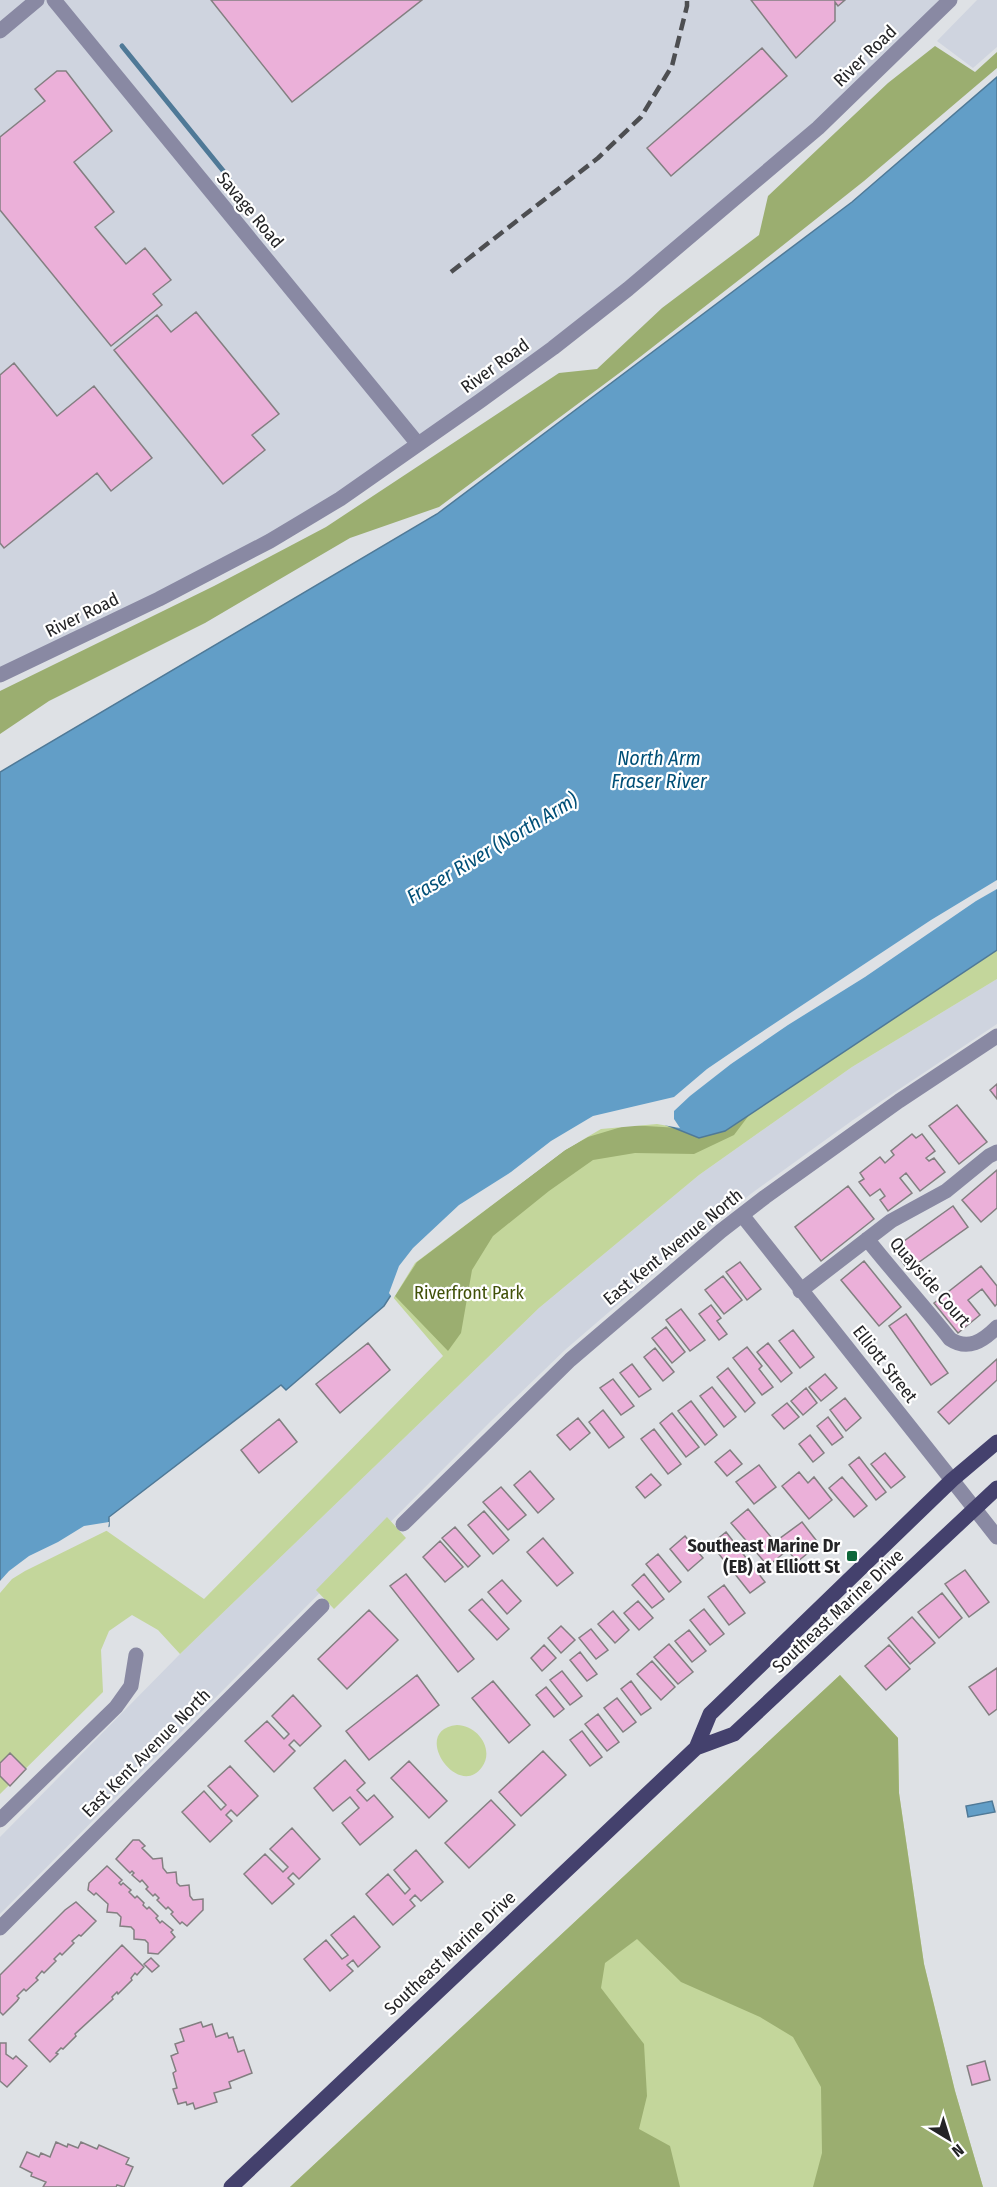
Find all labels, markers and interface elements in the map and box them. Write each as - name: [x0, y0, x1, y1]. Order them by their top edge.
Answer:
- street label: River Road: [829, 21, 901, 91]
- street label: Savage Road: [212, 168, 288, 252]
- street label: River Road: [457, 334, 533, 398]
- street label: River Road: [42, 588, 122, 642]
- water label: North Arm Fraser River: [611, 746, 708, 793]
- water label: Fraser River (North Arm): [402, 787, 582, 909]
- street label: East Kent Avenue North: [599, 1184, 747, 1310]
- street label: Quayside Court: [885, 1233, 975, 1332]
- park label: Riverfront Park: [414, 1282, 524, 1304]
- street label: Elliott Street: [848, 1321, 922, 1407]
- place label: Southeast Marine Dr (EB) at Elliott St: [687, 1535, 841, 1578]
- street label: Southeast Marine Drive: [768, 1544, 908, 1678]
- marker: Southeast Marine Dr (EB) at Elliott St: [845, 1549, 859, 1563]
- street label: East Kent Avenue North: [77, 1684, 215, 1822]
- street label: Southeast Marine Drive: [380, 1886, 520, 2020]
- north arrow: [919, 2109, 979, 2169]
- text: N: [948, 2140, 968, 2161]

